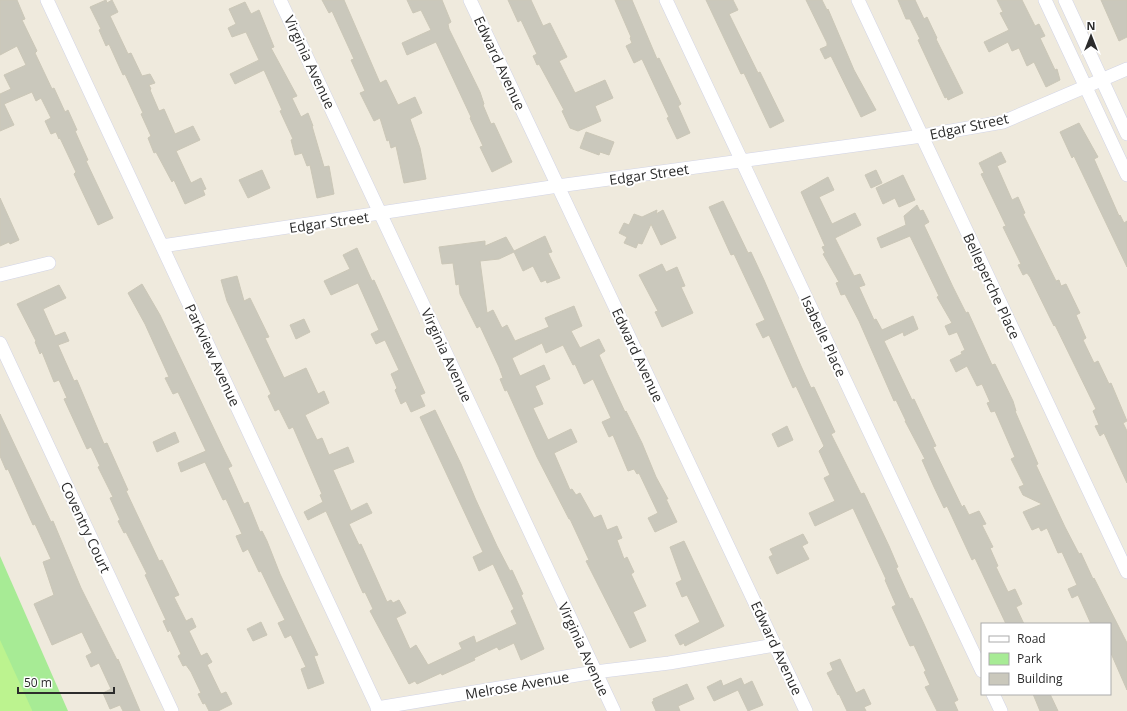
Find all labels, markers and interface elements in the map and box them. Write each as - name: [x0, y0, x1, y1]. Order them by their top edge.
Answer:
- street label: Virginia Avenue: [280, 12, 340, 112]
- street label: Edward Avenue: [470, 13, 530, 113]
- north arrow: [1071, 16, 1111, 56]
- text: N: [1087, 18, 1095, 33]
- street label: Edgar Street: [928, 108, 1010, 144]
- street label: Edgar Street: [608, 159, 690, 189]
- street label: Edgar Street: [288, 207, 370, 237]
- street label: Belleperche Place: [959, 230, 1025, 342]
- street label: Isabelle Place: [797, 292, 851, 380]
- street label: Parkview Avenue: [181, 301, 245, 409]
- street label: Virginia Avenue: [417, 305, 477, 405]
- street label: Edward Avenue: [608, 305, 668, 405]
- street label: Coventry Court: [57, 478, 115, 576]
- street label: Edward Avenue: [747, 598, 807, 698]
- street label: Virginia Avenue: [554, 599, 614, 699]
- legend: [981, 623, 1111, 695]
- text: Road: [1017, 630, 1046, 647]
- text: Park: [1017, 650, 1043, 667]
- street label: Melrose Avenue: [464, 667, 571, 703]
- scale bar: [18, 669, 114, 695]
- text: Building: [1017, 670, 1063, 687]
- text: 50 m: [24, 674, 52, 691]

